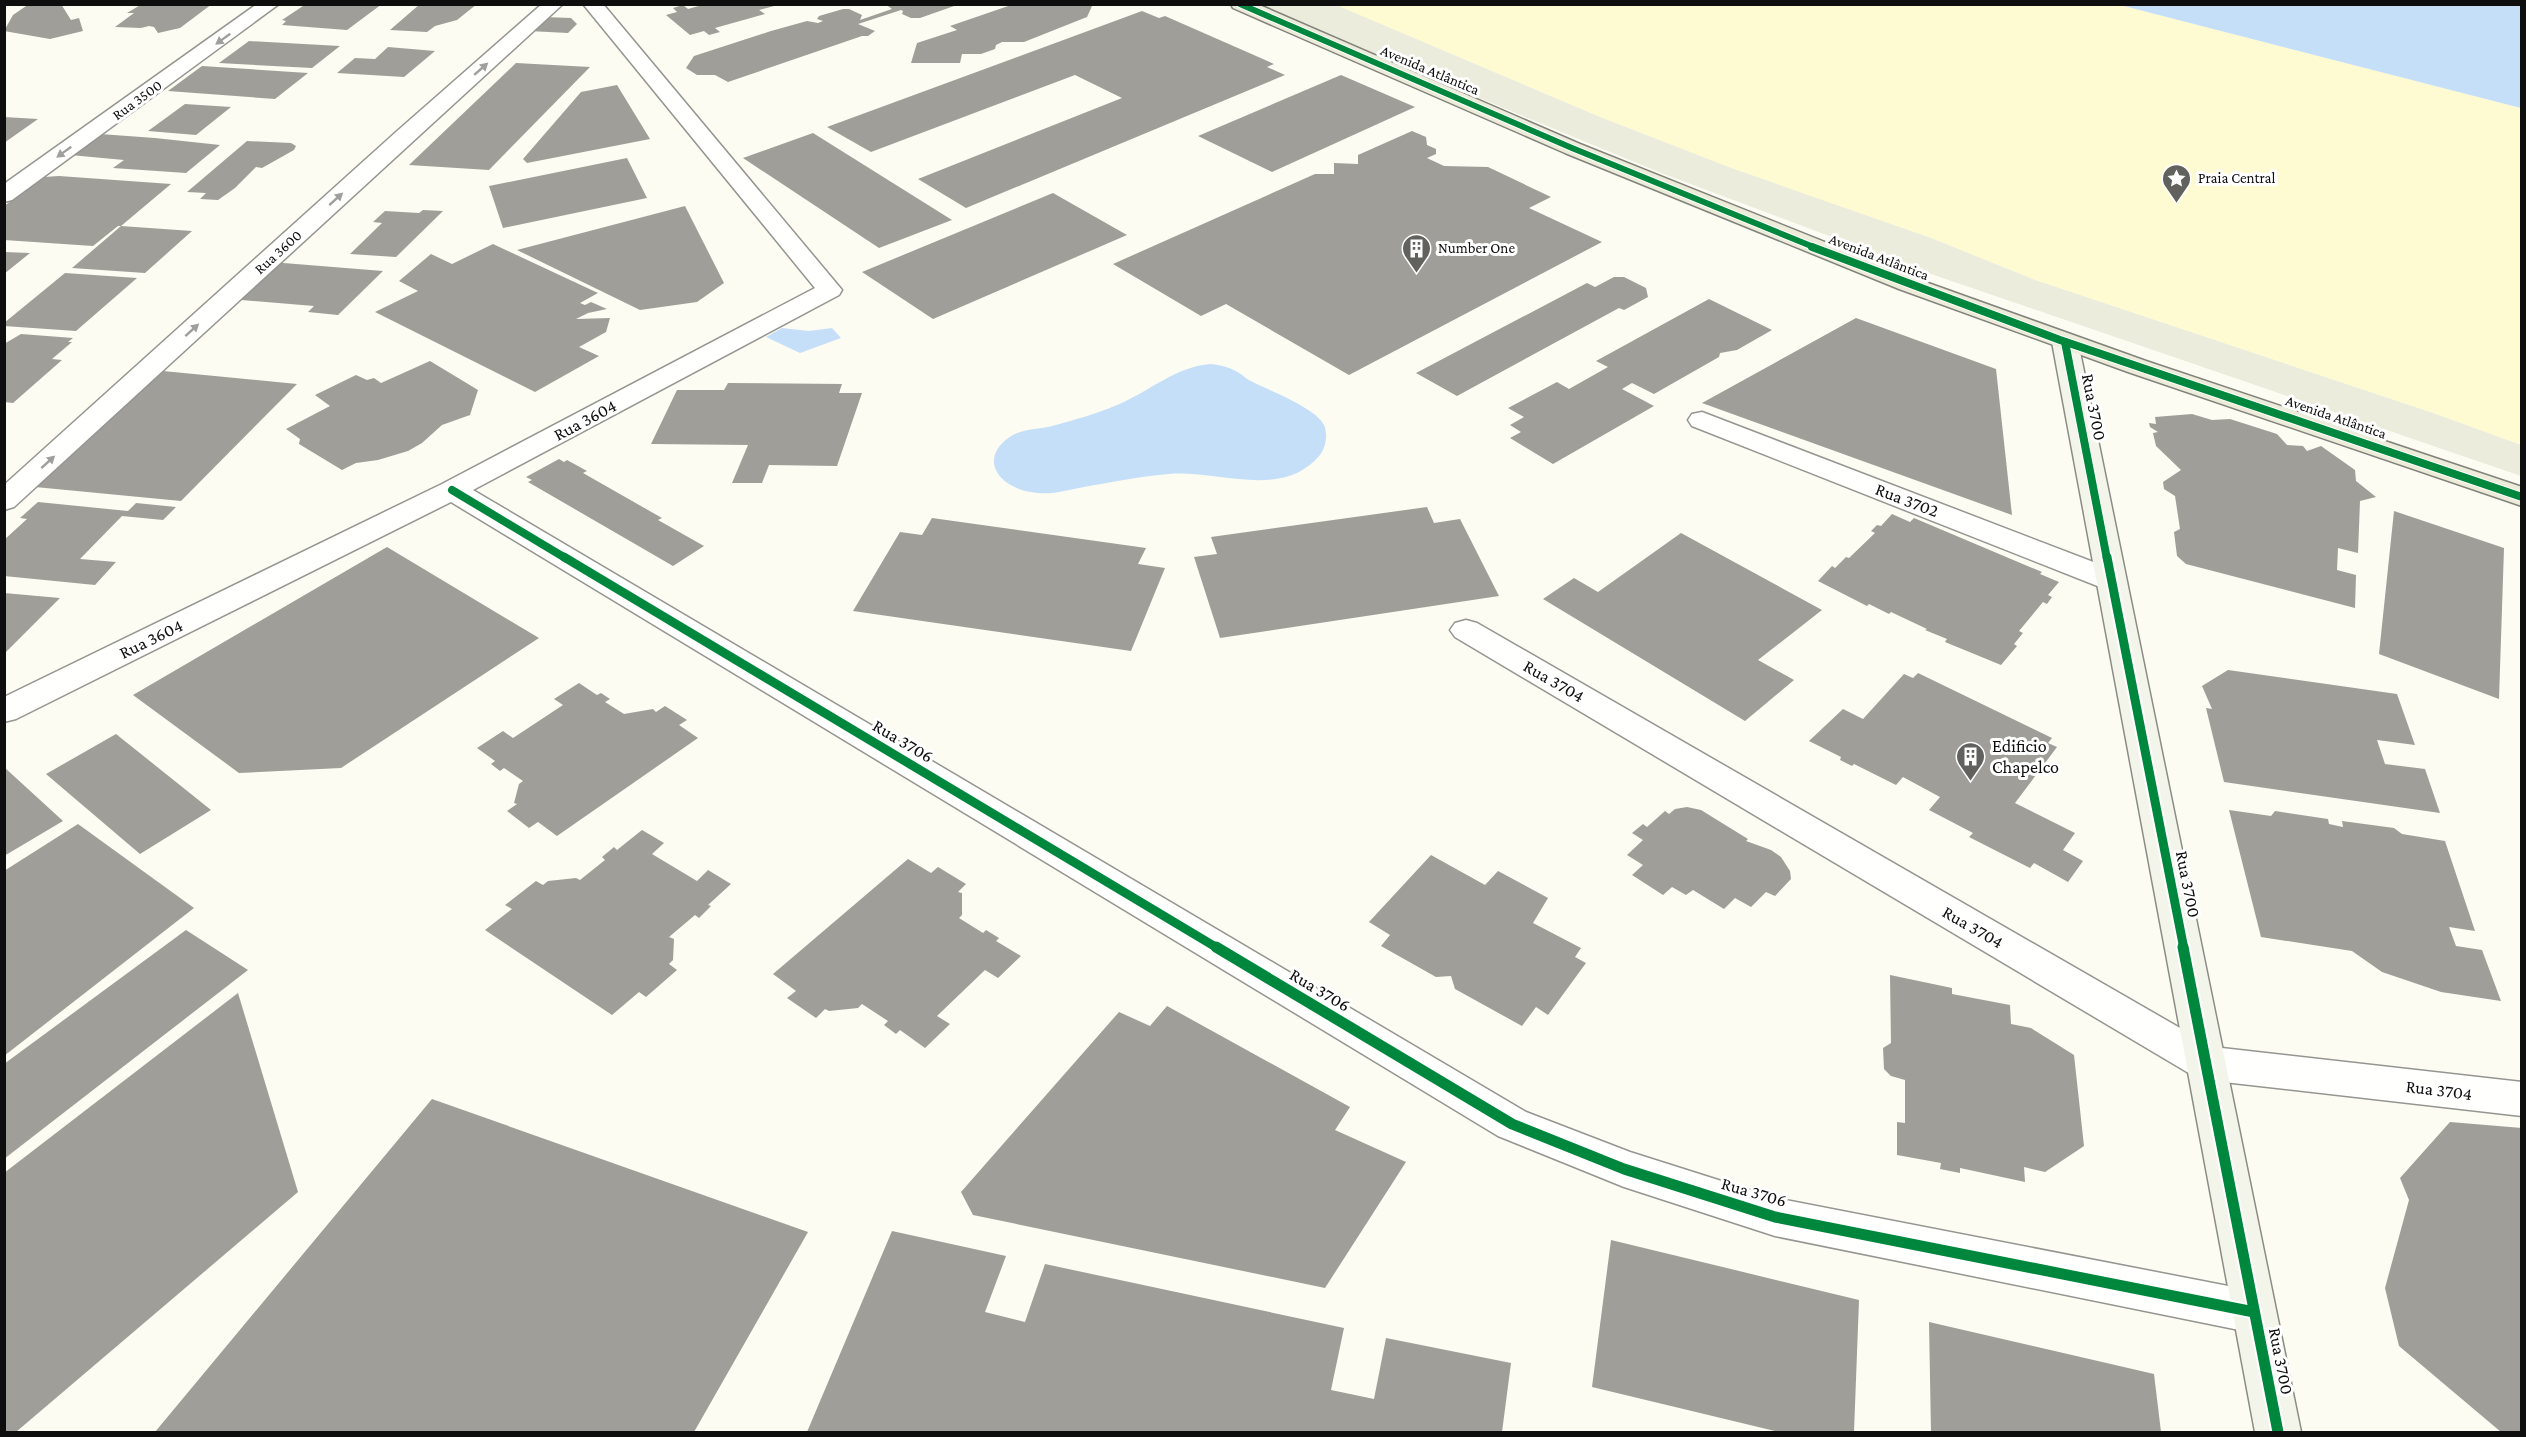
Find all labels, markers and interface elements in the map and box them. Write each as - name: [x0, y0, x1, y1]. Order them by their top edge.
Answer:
- one-way arrow: [215, 32, 230, 44]
- street label: Avenida Atlântica: [1378, 42, 1482, 98]
- one-way arrow: [473, 63, 488, 76]
- street label: Rua 3500: [109, 77, 165, 123]
- one-way arrow: [57, 146, 73, 158]
- place icon: Praia Central: [2161, 162, 2193, 204]
- place label: Praia Central: [2198, 170, 2276, 186]
- one-way arrow: [328, 193, 343, 206]
- street label: Rua 3600: [251, 227, 305, 277]
- street label: Avenida Atlântica: [1827, 231, 1931, 283]
- building icon: Number One: [1401, 232, 1433, 274]
- place label: Number One: [1438, 240, 1515, 256]
- one-way arrow: [184, 324, 199, 337]
- street label: Rua 3700: [2078, 372, 2110, 442]
- street label: Avenida Atlântica: [2283, 392, 2389, 442]
- street label: Rua 3604: [550, 395, 620, 445]
- one-way arrow: [40, 456, 55, 469]
- street label: Rua 3702: [1873, 479, 1941, 521]
- street label: Rua 3604: [116, 615, 186, 663]
- street label: Rua 3704: [1520, 656, 1588, 706]
- street label: Rua 3706: [869, 715, 937, 767]
- place label: Edificio Chapelco: [1992, 736, 2059, 777]
- building icon: Edificio Chapelco: [1955, 740, 1987, 782]
- street label: Rua 3700: [2172, 849, 2204, 919]
- street label: Rua 3704: [1939, 902, 2007, 952]
- street label: Rua 3706: [1286, 964, 1354, 1016]
- street label: Rua 3704: [2405, 1076, 2473, 1104]
- street label: Rua 3706: [1719, 1173, 1789, 1211]
- street label: Rua 3700: [2265, 1326, 2297, 1396]

